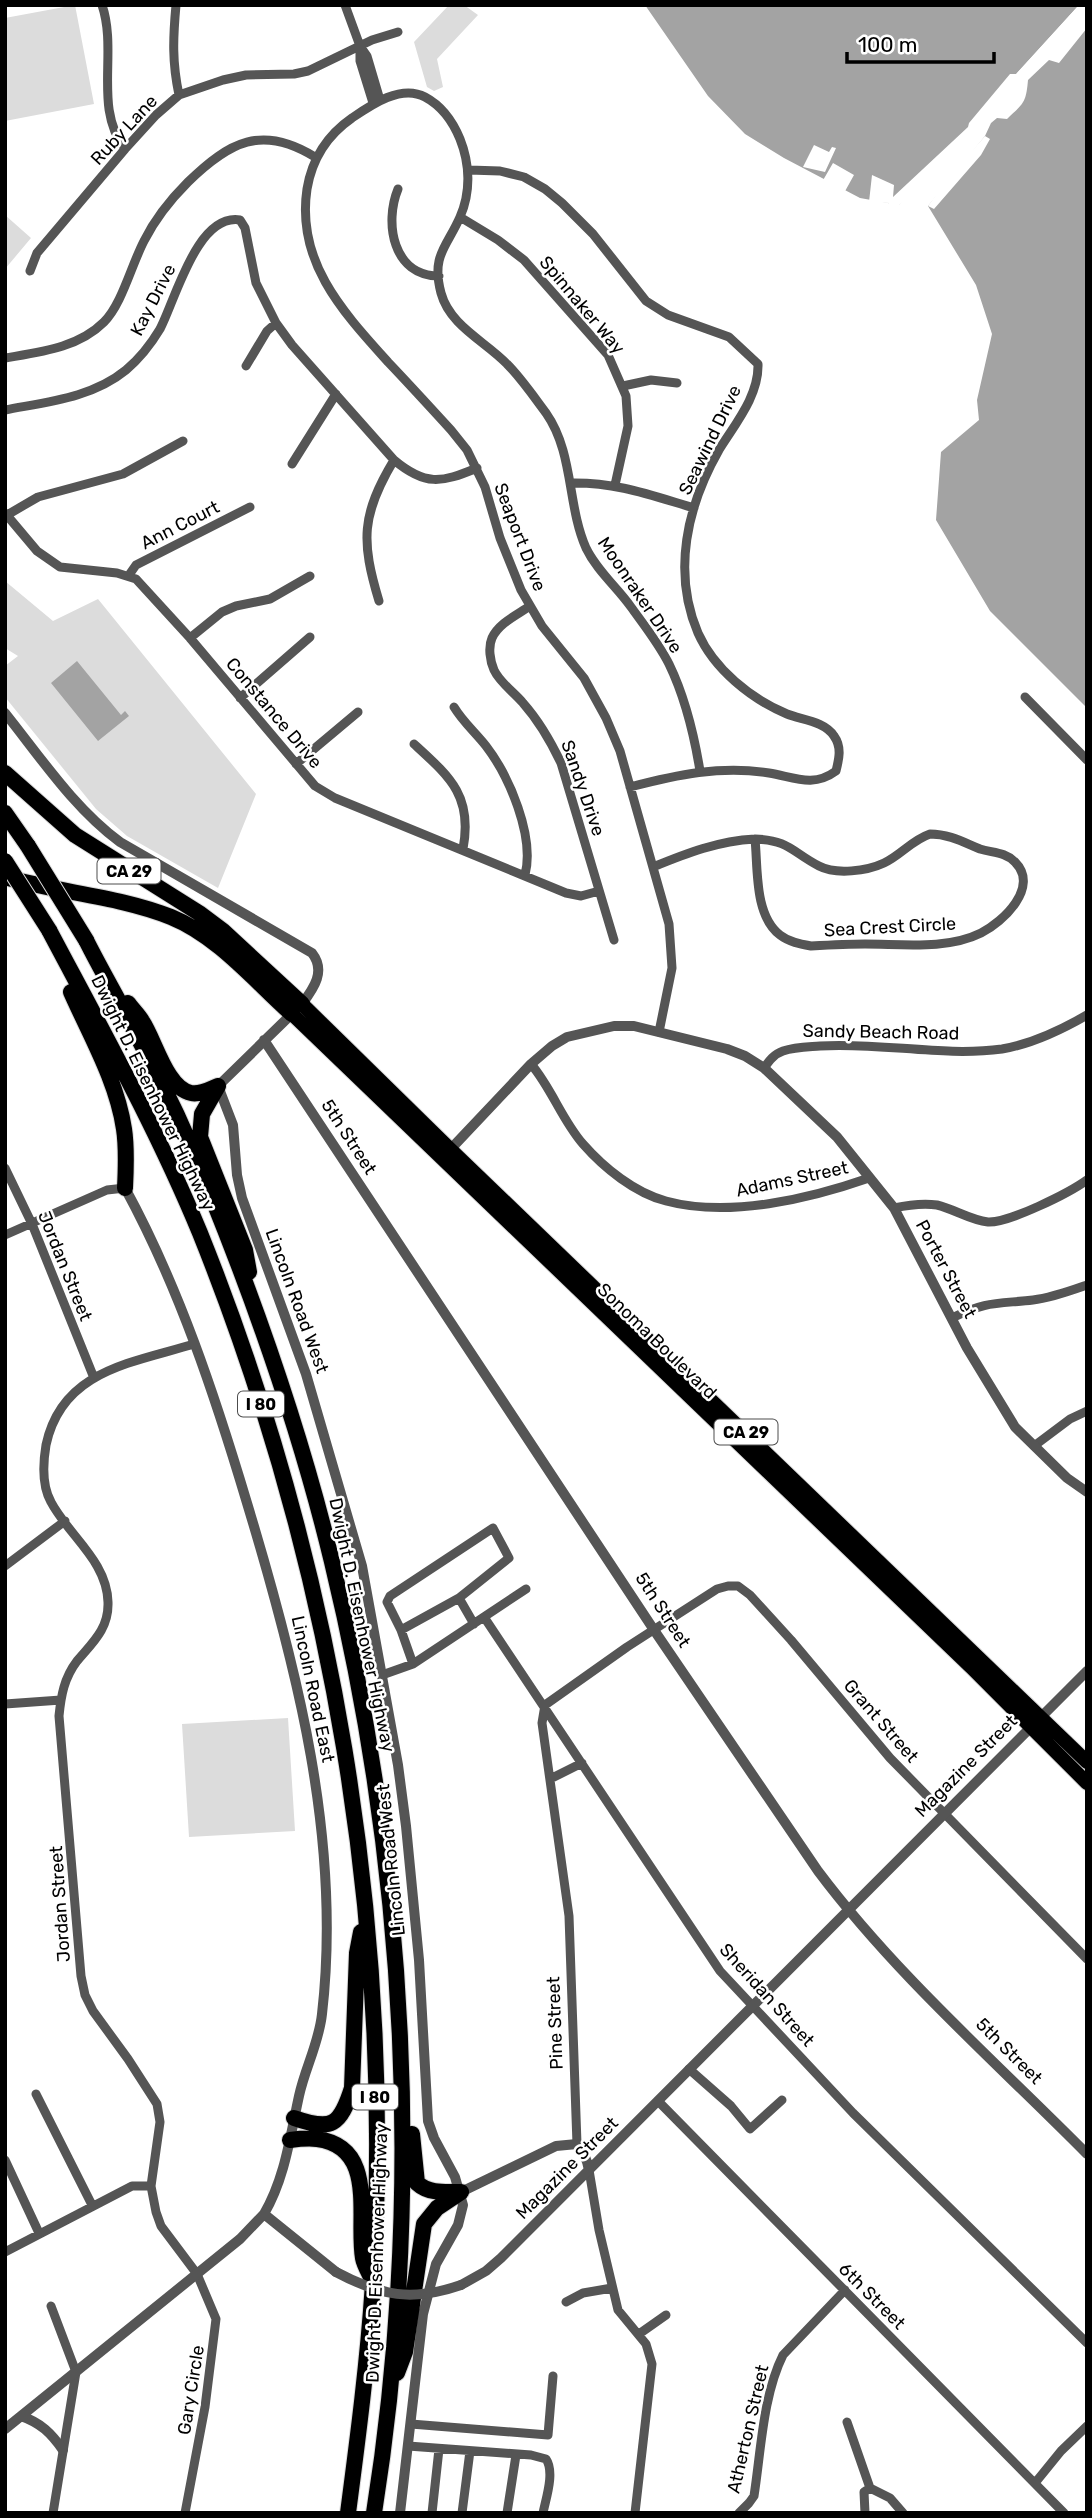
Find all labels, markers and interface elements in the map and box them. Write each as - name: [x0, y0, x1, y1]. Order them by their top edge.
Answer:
- scale bar: [847, 21, 994, 65]
- text: 100 m: [858, 32, 917, 57]
- street label: Ruby Lane: [86, 90, 162, 170]
- street label: Spinnaker Way: [535, 252, 629, 359]
- street label: Kay Drive: [126, 260, 180, 340]
- street label: Seawind Drive: [674, 382, 746, 498]
- street label: Seaport Drive: [489, 480, 551, 594]
- street label: Ann Court: [137, 496, 223, 554]
- street label: Moonraker Drive: [593, 533, 687, 657]
- street label: Constance Drive: [221, 653, 327, 773]
- street label: Sandy Drive: [556, 737, 610, 839]
- road number: CA 29: [97, 858, 160, 884]
- street label: Sea Crest Circle: [823, 913, 957, 941]
- street label: Dwight D. Eisenhower Highway: [86, 972, 220, 1214]
- street label: Sandy Beach Road: [803, 1020, 959, 1044]
- street label: 5th Street: [317, 1095, 381, 1179]
- street label: Adams Street: [734, 1156, 850, 1202]
- street label: Jordan Street: [33, 1208, 97, 1324]
- street label: Porter Street: [911, 1216, 981, 1322]
- street label: Lincoln Road West: [261, 1226, 333, 1376]
- street label: Sonoma Boulevard: [593, 1278, 721, 1404]
- road number: I 80: [238, 1392, 284, 1416]
- road number: CA 29: [714, 1420, 778, 1444]
- street label: Dwight D. Eisenhower Highway: [324, 1496, 400, 1754]
- street label: 5th Street: [631, 1568, 695, 1652]
- street label: Lincoln Road East: [287, 1614, 339, 1764]
- street label: Grant Street: [839, 1675, 923, 1767]
- street label: Magazine Street: [910, 1710, 1022, 1822]
- street label: Lincoln Road West: [372, 1783, 410, 1937]
- street label: Jordan Street: [45, 1845, 75, 1963]
- street label: Sheridan Street: [715, 1939, 819, 2051]
- street label: Pine Street: [542, 1976, 568, 2070]
- street label: 5th Street: [971, 2013, 1047, 2089]
- road number: I 80: [352, 2084, 398, 2110]
- street label: Magazine Street: [511, 2112, 623, 2224]
- street label: Dwight D. Eisenhower Highway: [361, 2123, 393, 2383]
- street label: 6th Street: [834, 2258, 910, 2334]
- street label: Gary Circle: [173, 2344, 209, 2436]
- street label: Atherton Street: [723, 2363, 773, 2495]

